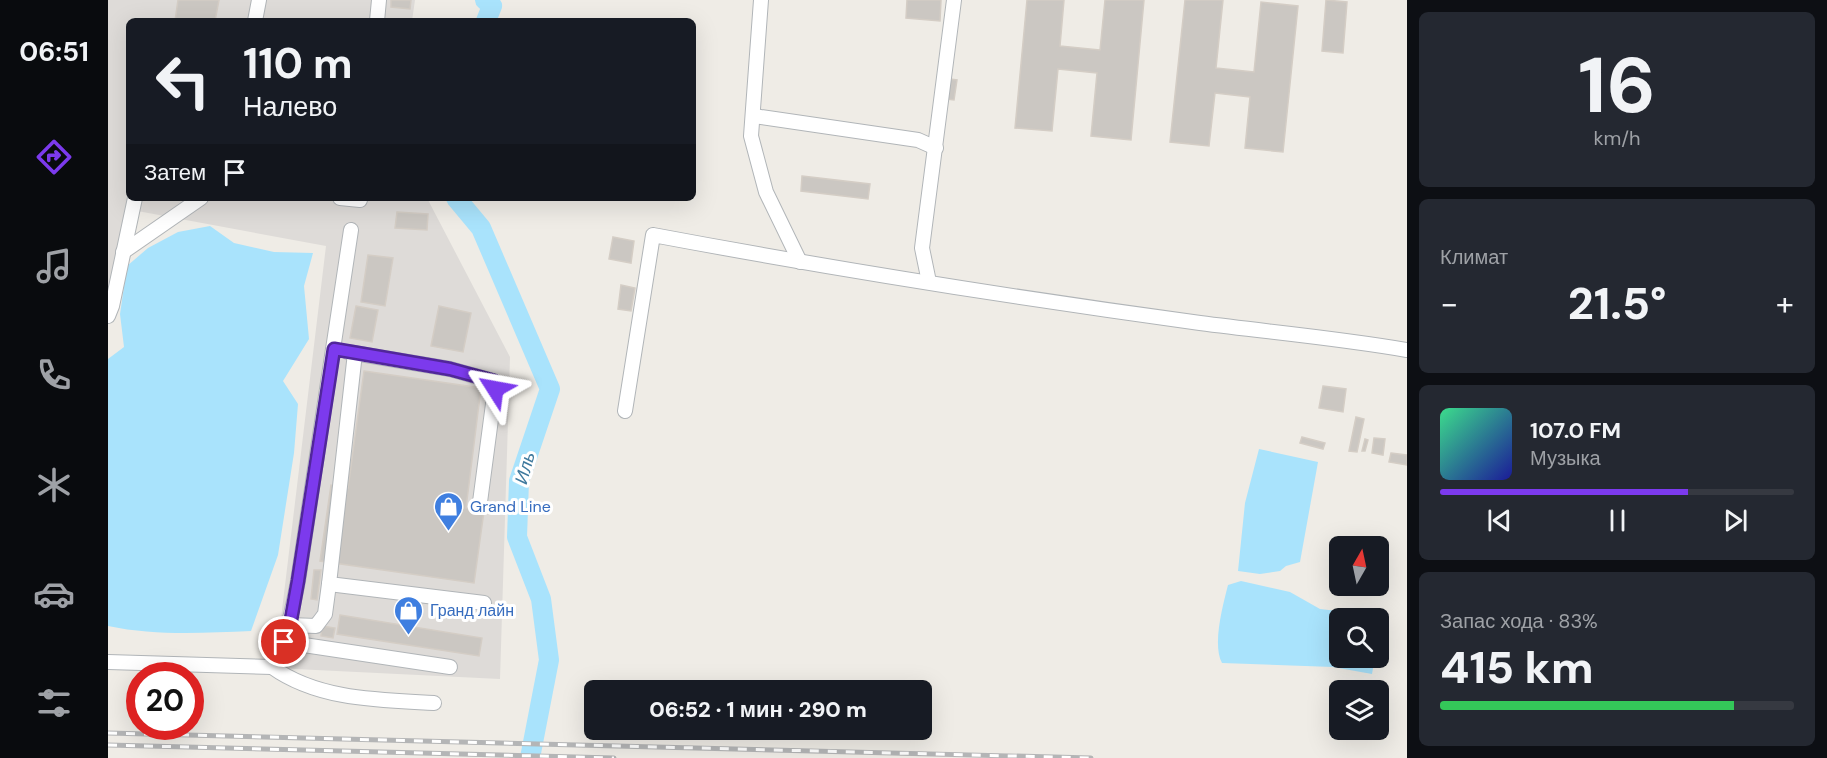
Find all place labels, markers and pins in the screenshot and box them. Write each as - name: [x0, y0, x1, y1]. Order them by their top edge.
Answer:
- shop icon: Grand Line: [433, 490, 465, 532]
- place label: Grand Line: [470, 496, 551, 517]
- shop icon: Гранд лайн: [393, 594, 425, 636]
- place label: Гранд лайн: [430, 600, 514, 621]
- pin: [258, 616, 309, 667]

